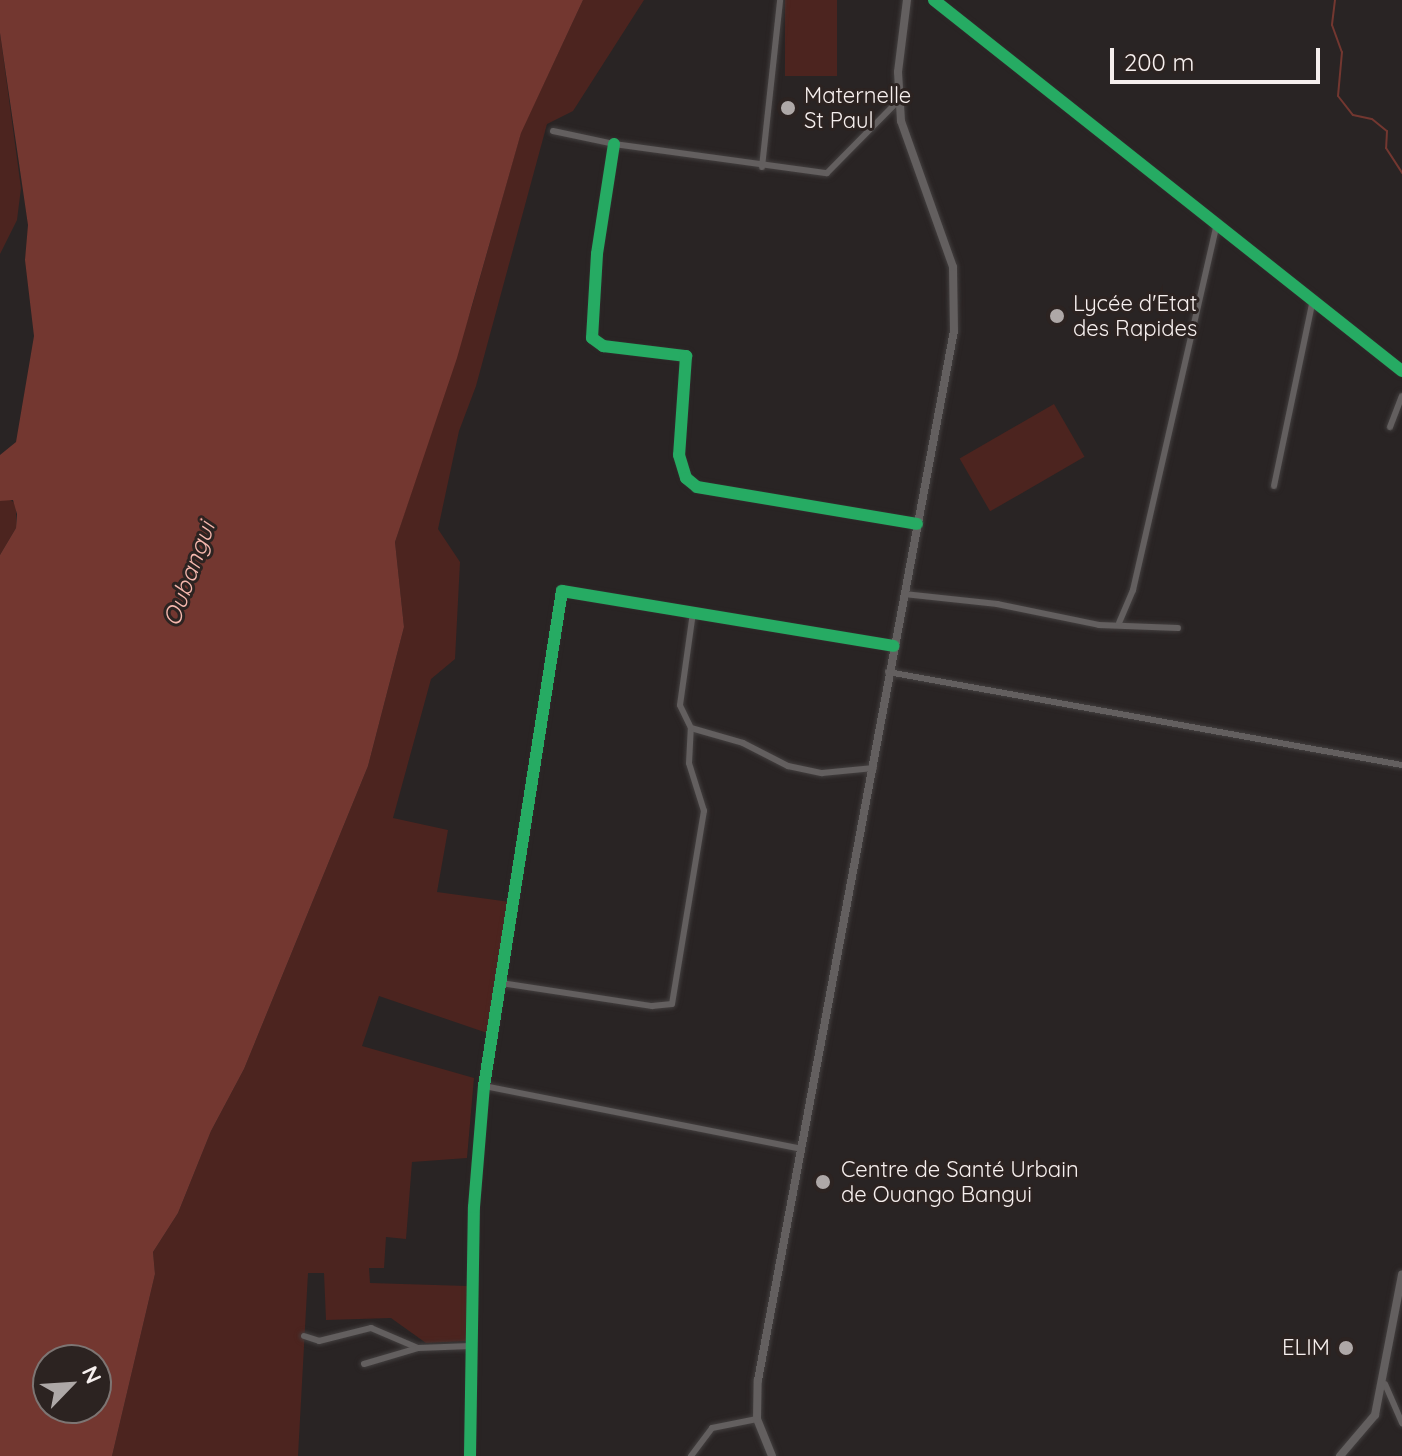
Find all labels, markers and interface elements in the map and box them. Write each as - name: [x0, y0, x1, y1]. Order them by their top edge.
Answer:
- scale bar: [1114, 32, 1324, 82]
- text: 200 m: [1124, 47, 1194, 77]
- place label: Maternelle St Paul: [804, 82, 911, 134]
- marker: Maternelle St Paul: [779, 99, 797, 117]
- place label: Lycée d'Etat des Rapides: [1073, 290, 1197, 342]
- marker: Lycée d'Etat des Rapides: [1048, 307, 1066, 325]
- water label: Oubangui: [157, 518, 221, 630]
- place label: Centre de Santé Urbain de Ouango Bangui: [841, 1156, 1079, 1208]
- marker: Centre de Santé Urbain de Ouango Bangui: [812, 1171, 834, 1193]
- place label: ELIM: [1282, 1335, 1330, 1361]
- marker: ELIM: [1337, 1339, 1355, 1357]
- north arrow: [32, 1344, 112, 1424]
- text: N: [76, 1361, 108, 1388]

